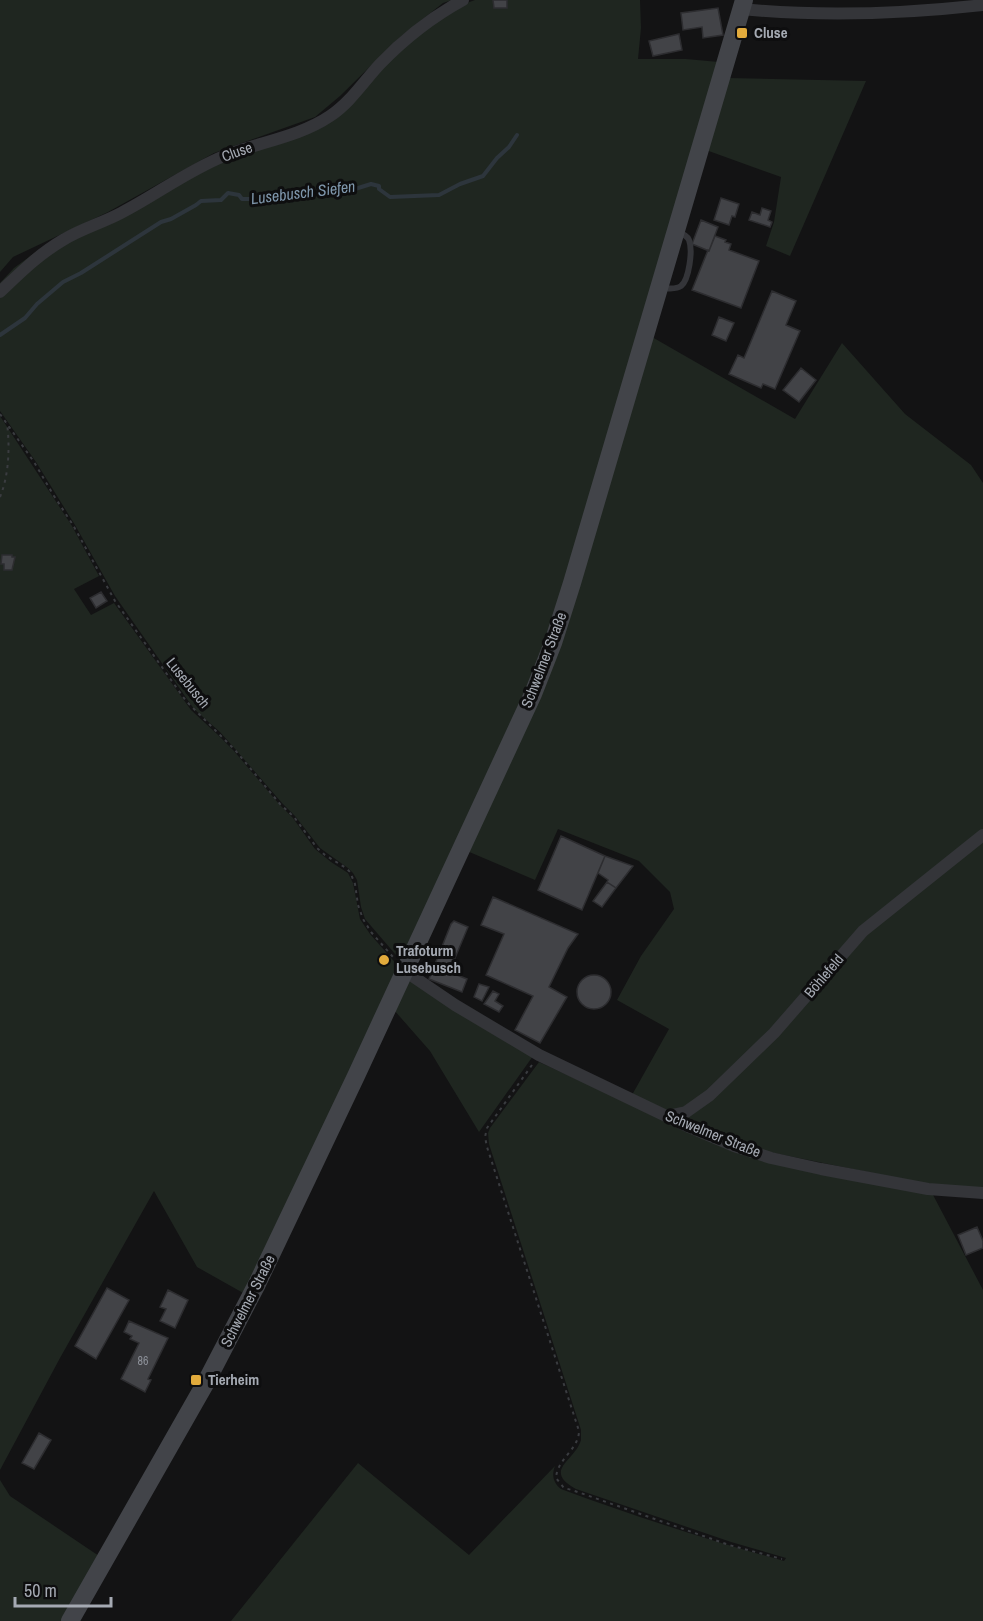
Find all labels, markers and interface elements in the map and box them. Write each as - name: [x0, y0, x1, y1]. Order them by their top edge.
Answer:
- place label: Cluse: [754, 22, 788, 43]
- marker: Cluse: [735, 26, 749, 40]
- street label: Cluse: [218, 136, 255, 167]
- water label: Lusebusch Siefen: [250, 175, 356, 209]
- street label: Schwelmer Straße: [516, 609, 572, 711]
- street label: Lusebusch: [162, 653, 215, 712]
- place label: Trafoturm Lusebusch: [396, 940, 461, 978]
- street label: Böhlefeld: [799, 949, 848, 1002]
- marker: Trafoturm Lusebusch: [377, 953, 391, 967]
- street label: Schwelmer Straße: [662, 1105, 764, 1162]
- street label: Schwelmer Straße: [215, 1251, 280, 1351]
- house number: 86: [138, 1353, 148, 1369]
- place label: Tierheim: [208, 1369, 259, 1390]
- marker: Tierheim: [189, 1373, 203, 1387]
- scale bar: [15, 1570, 111, 1608]
- text: 50 m: [24, 1578, 57, 1603]

